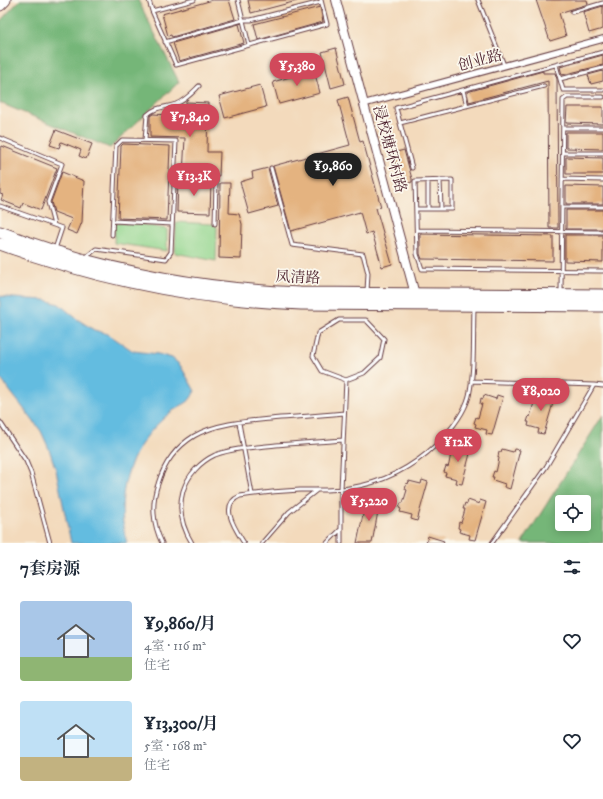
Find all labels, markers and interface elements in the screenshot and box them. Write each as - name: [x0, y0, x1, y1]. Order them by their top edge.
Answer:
- street label: 创业路: [456, 45, 504, 75]
- pin: ¥5,380: [264, 53, 330, 87]
- text: ¥5,380: [279, 58, 315, 74]
- street label: 浸校塘环村路: [369, 103, 410, 195]
- pin: ¥7,840: [157, 104, 223, 138]
- text: ¥7,840: [170, 109, 210, 125]
- pin: ¥9,860: [300, 153, 366, 187]
- text: ¥9,860: [314, 158, 352, 174]
- pin: ¥13.3K: [161, 163, 227, 197]
- text: ¥13.3K: [176, 168, 212, 184]
- street label: 凤清路: [275, 267, 321, 288]
- pin: ¥8,020: [508, 378, 574, 412]
- text: ¥8,020: [521, 383, 561, 399]
- pin: ¥12K: [434, 429, 482, 463]
- text: ¥12K: [443, 434, 473, 450]
- pin: ¥5,220: [336, 488, 402, 522]
- text: ¥5,220: [350, 493, 388, 509]
- map controls: [555, 495, 591, 531]
- button: locate: [555, 495, 591, 531]
- icon: filters: [561, 556, 583, 578]
- text: 7套房源: [20, 558, 80, 580]
- text: ¥9,860/月: [144, 613, 217, 635]
- icon: home: [52, 617, 100, 665]
- icon: heart: [561, 630, 583, 652]
- text: 4室 · 116 m²: [144, 638, 206, 654]
- text: 住宅: [144, 657, 170, 673]
- text: ¥13,300/月: [144, 713, 219, 735]
- icon: home: [52, 717, 100, 765]
- icon: heart: [561, 730, 583, 752]
- text: 5室 · 168 m²: [144, 738, 207, 754]
- text: 住宅: [144, 757, 170, 773]

